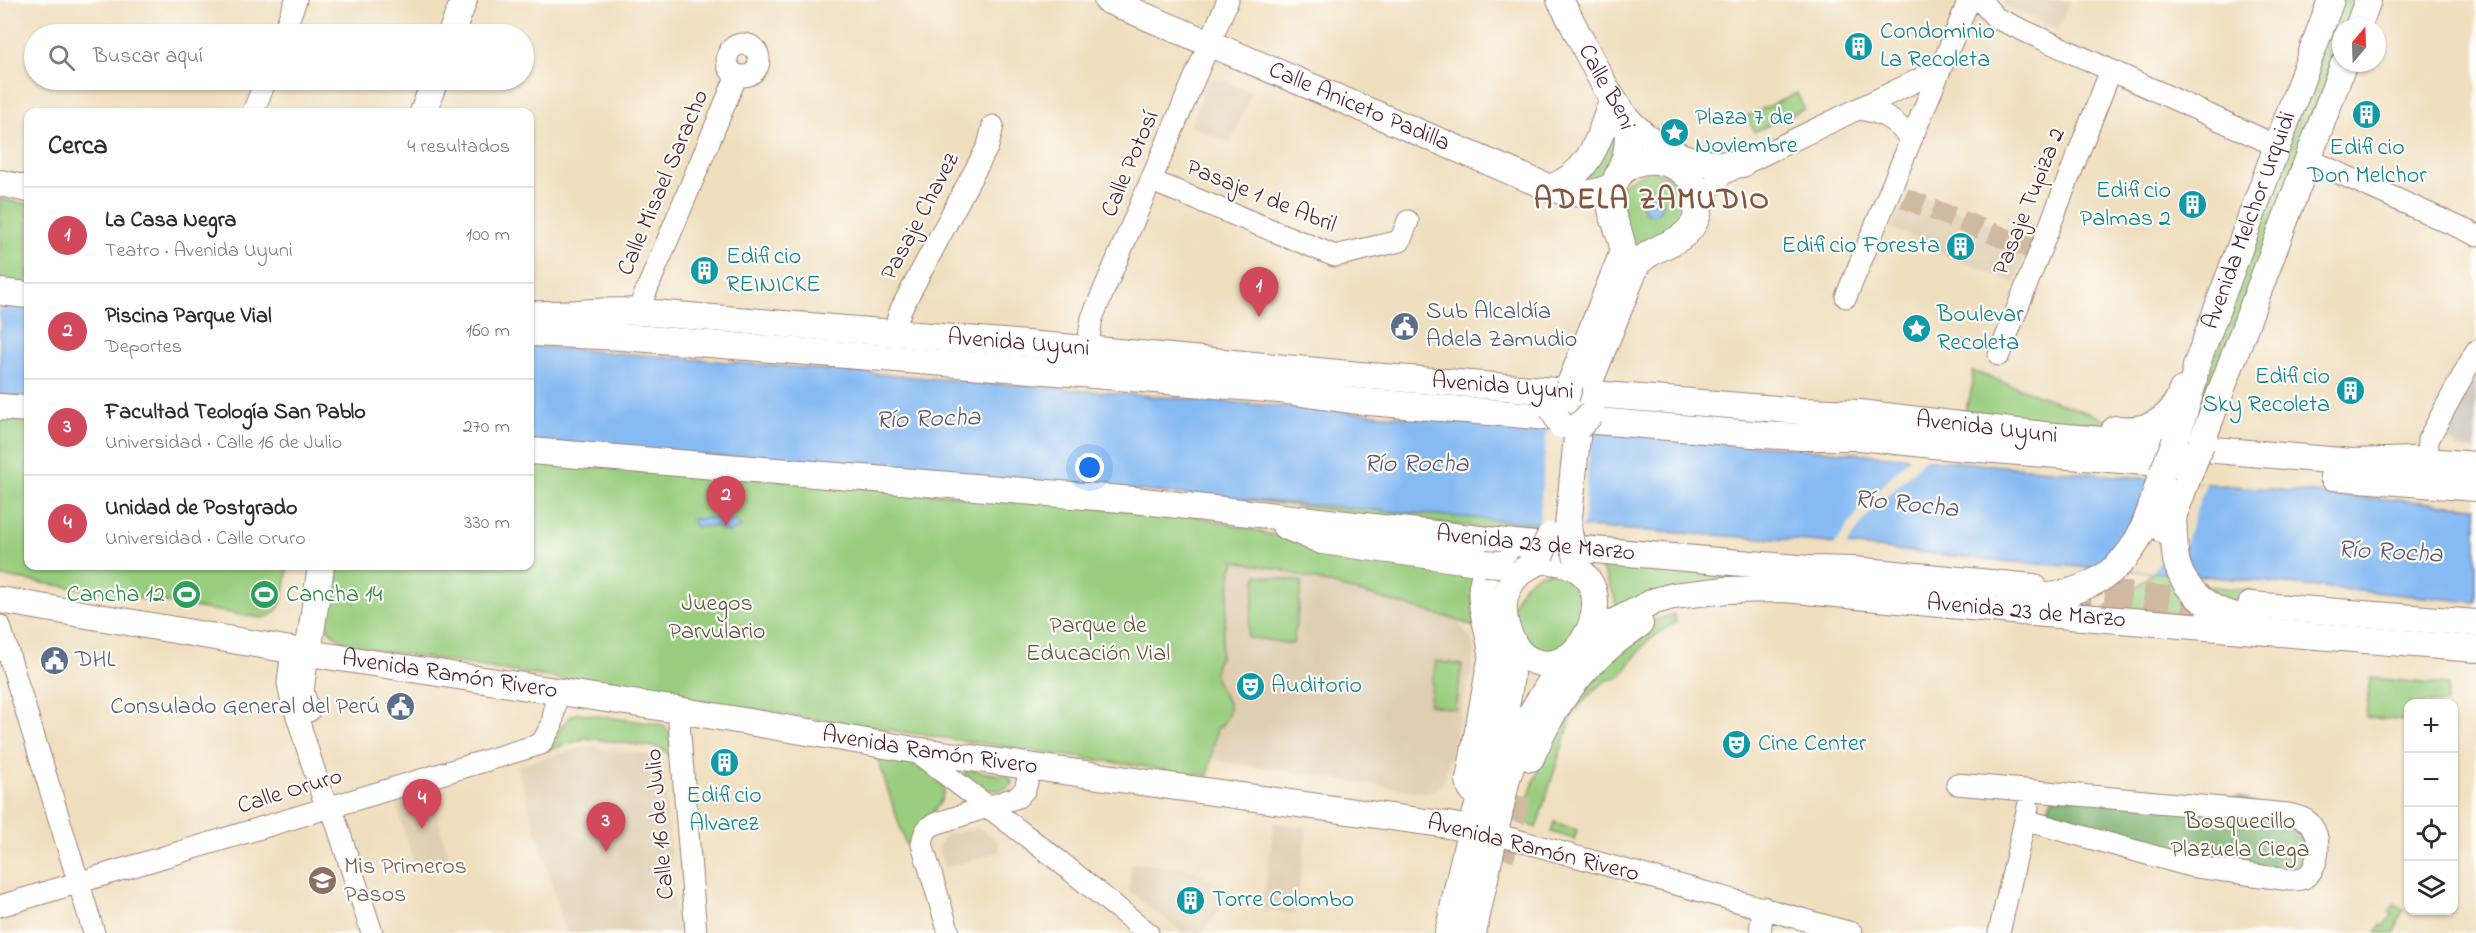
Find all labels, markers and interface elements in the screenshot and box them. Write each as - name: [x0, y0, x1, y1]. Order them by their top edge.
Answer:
- place label: Condominio La Recoleta: [1880, 15, 1995, 78]
- north arrow: [2332, 18, 2386, 72]
- search box: [24, 24, 534, 90]
- building icon: Condominio La Recoleta: [1843, 30, 1875, 62]
- street label: Calle Beni: [1568, 38, 1644, 133]
- icon: search: [45, 41, 78, 74]
- text: Buscar aquí: [93, 41, 203, 73]
- street label: Calle Aniceto Padilla: [1263, 53, 1455, 161]
- street label: Calle Misael Saracho: [609, 85, 719, 281]
- building icon: Edificio Don Melchor: [2351, 99, 2383, 131]
- place label: Plaza 7 de Noviembre: [1695, 101, 1798, 164]
- street label: Calle Potosí: [1093, 105, 1169, 223]
- street label: Avenida Melchor Urquidi: [2193, 107, 2306, 335]
- place icon: Plaza 7 de Noviembre: [1658, 116, 1690, 148]
- street label: Pasaje Tupiza 2: [1984, 123, 2076, 281]
- text: Cerca: [48, 128, 108, 166]
- place label: Edificio Don Melchor: [2306, 131, 2427, 194]
- text: 4 resultados: [407, 133, 510, 162]
- street label: Pasaje Chavez: [873, 146, 970, 287]
- street label: Pasaje 1 de Abril: [1181, 151, 1341, 243]
- place label: Edificio Palmas 2: [2080, 174, 2171, 237]
- district label: ADELA ZAMUDIO: [1534, 179, 1770, 223]
- building icon: Edificio Palmas 2: [2176, 189, 2208, 221]
- text: La Casa Negra: [105, 205, 236, 237]
- text: 1: [64, 221, 71, 250]
- text: 100 m: [466, 221, 510, 250]
- place label: Edificio Foresta: [1781, 229, 1940, 264]
- building icon: Edificio Foresta: [1945, 230, 1977, 262]
- text: Teatro · Avenida Uyuni: [105, 237, 293, 266]
- place label: Edificio REINICKE: [726, 240, 821, 303]
- building icon: Edificio REINICKE: [689, 255, 721, 287]
- pin: 1: [1240, 268, 1278, 317]
- place label: Sub Alcaldía Adela Zamudio: [1426, 295, 1577, 358]
- place label: Boulevar Recoleta: [1936, 298, 2024, 361]
- text: Piscina Parque Vial: [105, 301, 272, 333]
- public building icon: Sub Alcaldía Adela Zamudio: [1389, 310, 1421, 342]
- place icon: Boulevar Recoleta: [1900, 313, 1932, 345]
- text: 2: [63, 317, 72, 346]
- text: 160 m: [466, 317, 510, 346]
- street label: Avenida Uyuni: [946, 320, 1091, 367]
- text: Deportes: [105, 333, 182, 362]
- place label: Edificio Sky Recoleta: [2202, 360, 2330, 424]
- street label: Avenida Uyuni: [1430, 363, 1575, 410]
- building icon: Edificio Sky Recoleta: [2335, 375, 2367, 407]
- text: Facultad Teología San Pablo: [105, 397, 366, 429]
- water label: Río Rocha: [875, 399, 982, 441]
- street label: Avenida Uyuni: [1914, 402, 2059, 454]
- text: 3: [63, 413, 72, 442]
- text: 270 m: [463, 413, 510, 442]
- text: Universidad · Calle 16 de Julio: [105, 429, 342, 458]
- water label: Río Rocha: [1364, 446, 1469, 484]
- your location: [1075, 453, 1104, 482]
- pin: 2: [706, 476, 746, 526]
- water label: Río Rocha: [1852, 481, 1961, 529]
- text: Unidad de Postgrado: [105, 493, 297, 525]
- text: 4: [63, 509, 72, 538]
- text: 330 m: [464, 509, 510, 538]
- street label: Avenida 23 de Marzo: [1434, 517, 1637, 571]
- text: Universidad · Calle Oruro: [105, 525, 306, 554]
- water label: Río Rocha: [2337, 531, 2444, 575]
- place label: Cancha 12: [66, 578, 165, 613]
- place label: Cancha 14: [286, 578, 383, 613]
- sports icon: Cancha 12: [170, 579, 202, 611]
- sports icon: Cancha 14: [249, 579, 281, 611]
- street label: Avenida 23 de Marzo: [1925, 585, 2127, 638]
- park label: Juegos Parvulario: [668, 587, 766, 650]
- park label: Parque de Educación Vial: [1026, 609, 1170, 672]
- street label: Avenida Ramón Rivero: [340, 641, 560, 709]
- place label: DHL: [74, 643, 116, 678]
- public building icon: DHL: [38, 644, 70, 676]
- place label: Auditorio: [1271, 669, 1362, 704]
- theatre icon: Auditorio: [1234, 670, 1266, 702]
- place label: Consulado General del Perú: [110, 690, 380, 725]
- public building icon: Consulado General del Perú: [385, 691, 417, 723]
- map controls: [2404, 699, 2458, 915]
- button: +: [2404, 699, 2458, 753]
- street label: Avenida Ramón Rivero: [819, 717, 1040, 785]
- place label: Cine Center: [1758, 727, 1867, 762]
- theatre icon: Cine Center: [1721, 728, 1753, 760]
- street label: Calle 16 de Julio: [637, 747, 685, 901]
- building icon: Edificio Alvarez: [708, 747, 740, 779]
- button: −: [2404, 753, 2458, 807]
- street label: Calle Oruro: [233, 760, 347, 824]
- place label: Edificio Alvarez: [686, 779, 762, 842]
- pin: 4: [402, 780, 442, 829]
- pin: 3: [586, 802, 626, 852]
- park label: Bosquecillo Plazuela Ciega: [2171, 805, 2309, 868]
- street label: Avenida Ramón Rivero: [1423, 806, 1643, 892]
- button: locate: [2404, 807, 2458, 861]
- place label: Mis Primeros Pasos: [344, 850, 467, 913]
- button: layers: [2404, 861, 2458, 915]
- school or university icon: Mis Primeros Pasos: [307, 865, 339, 897]
- place label: Torre Colombo: [1212, 883, 1354, 918]
- building icon: Torre Colombo: [1175, 884, 1207, 916]

